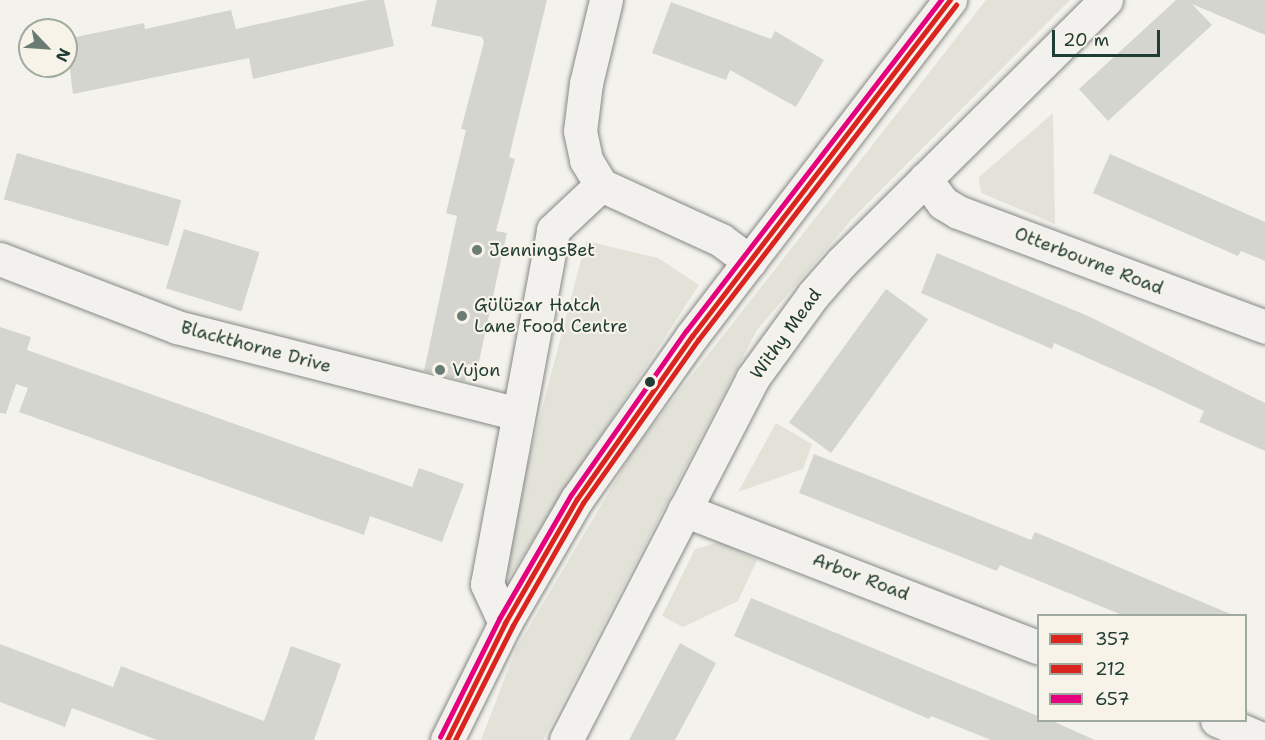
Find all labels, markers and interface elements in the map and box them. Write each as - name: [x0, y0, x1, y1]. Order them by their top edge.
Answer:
- north arrow: [18, 18, 78, 78]
- scale bar: [1055, 18, 1163, 56]
- text: 20 m: [1063, 28, 1109, 52]
- text: N: [51, 45, 75, 65]
- street label: Otterbourne Road: [1011, 223, 1167, 299]
- place label: JenningsBet: [489, 239, 595, 261]
- marker: JenningsBet: [470, 243, 484, 257]
- street label: Withy Mead: [746, 284, 826, 384]
- place label: Gülüzar Hatch Lane Food Centre: [474, 295, 628, 338]
- marker: Gülüzar Hatch Lane Food Centre: [455, 309, 469, 323]
- street label: Blackthorne Drive: [179, 317, 333, 377]
- place label: Vujon: [452, 359, 500, 381]
- marker: Vujon: [433, 363, 447, 377]
- unlabelled marker: [644, 376, 656, 388]
- street label: Arbor Road: [810, 549, 912, 605]
- legend: [1037, 614, 1247, 722]
- text: 357: [1095, 627, 1130, 651]
- text: 212: [1095, 657, 1126, 681]
- text: 657: [1095, 687, 1130, 711]

